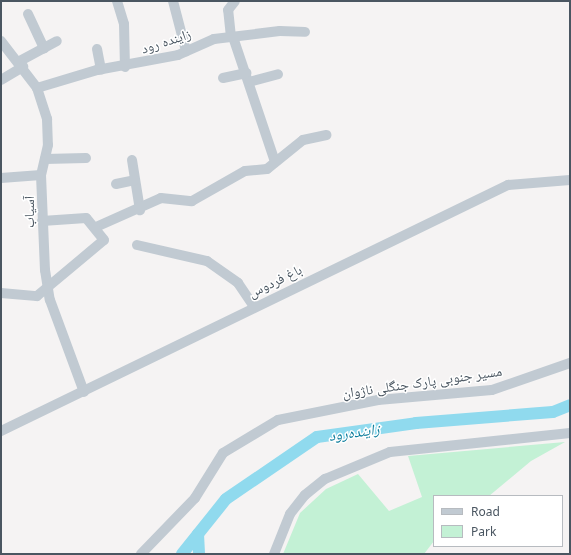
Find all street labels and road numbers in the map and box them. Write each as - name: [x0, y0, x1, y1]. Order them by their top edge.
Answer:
- street label: زاینده رود: [139, 25, 193, 57]
- street label: آسیاب: [21, 196, 37, 228]
- street label: باغ فردوس: [245, 261, 305, 301]
- street label: مسیر جنوبی پارک جنگلی ناژوان: [341, 362, 503, 402]

